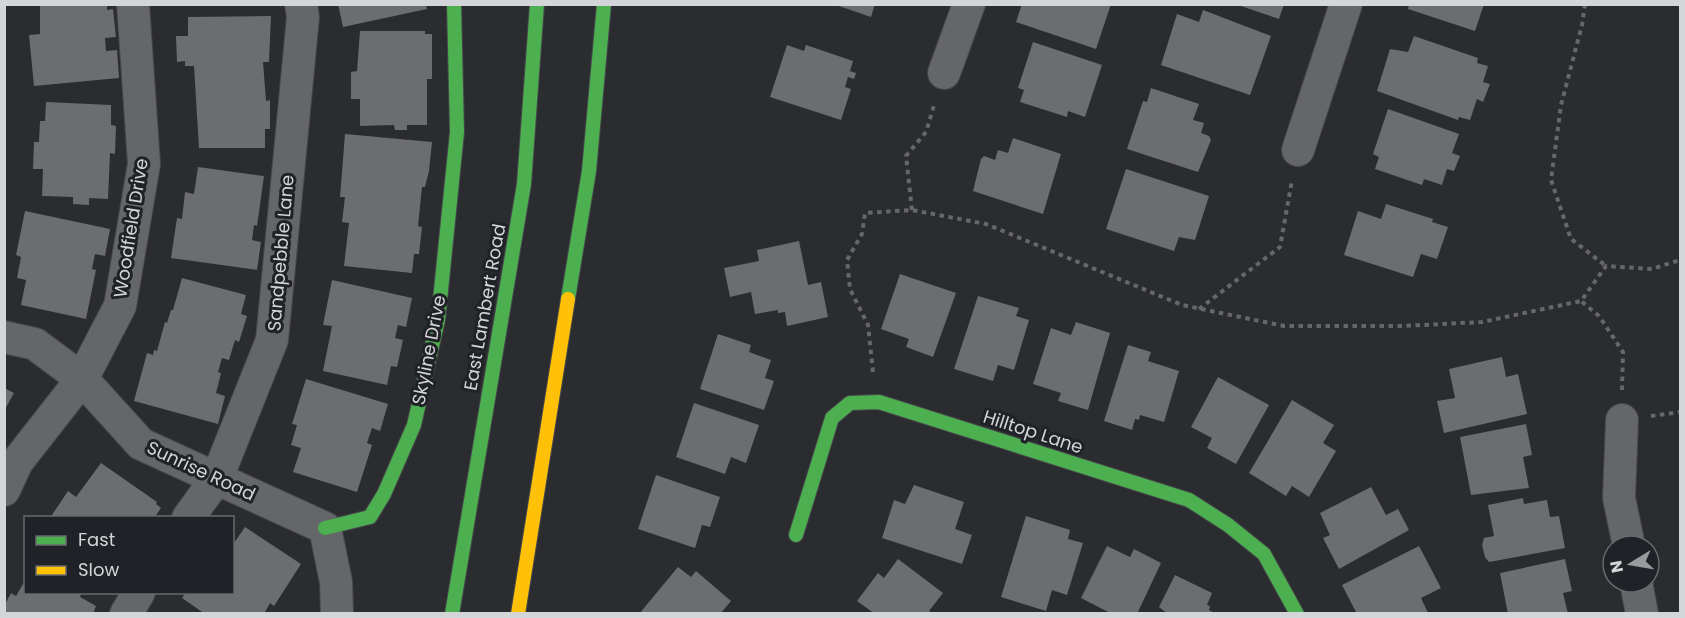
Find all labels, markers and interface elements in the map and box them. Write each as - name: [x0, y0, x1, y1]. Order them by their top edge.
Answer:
- street label: Woodfield Drive: [107, 156, 154, 299]
- street label: Sandpebble Lane: [261, 174, 300, 332]
- street label: East Lambert Road: [458, 222, 511, 392]
- street label: Skyline Drive: [406, 293, 451, 407]
- street label: Hilltop Lane: [980, 404, 1086, 459]
- street label: Sunrise Road: [143, 435, 259, 507]
- legend: [24, 516, 234, 594]
- text: Fast: [78, 527, 115, 552]
- north arrow: [1601, 534, 1661, 594]
- text: Slow: [78, 557, 120, 582]
- text: N: [1604, 559, 1629, 575]

